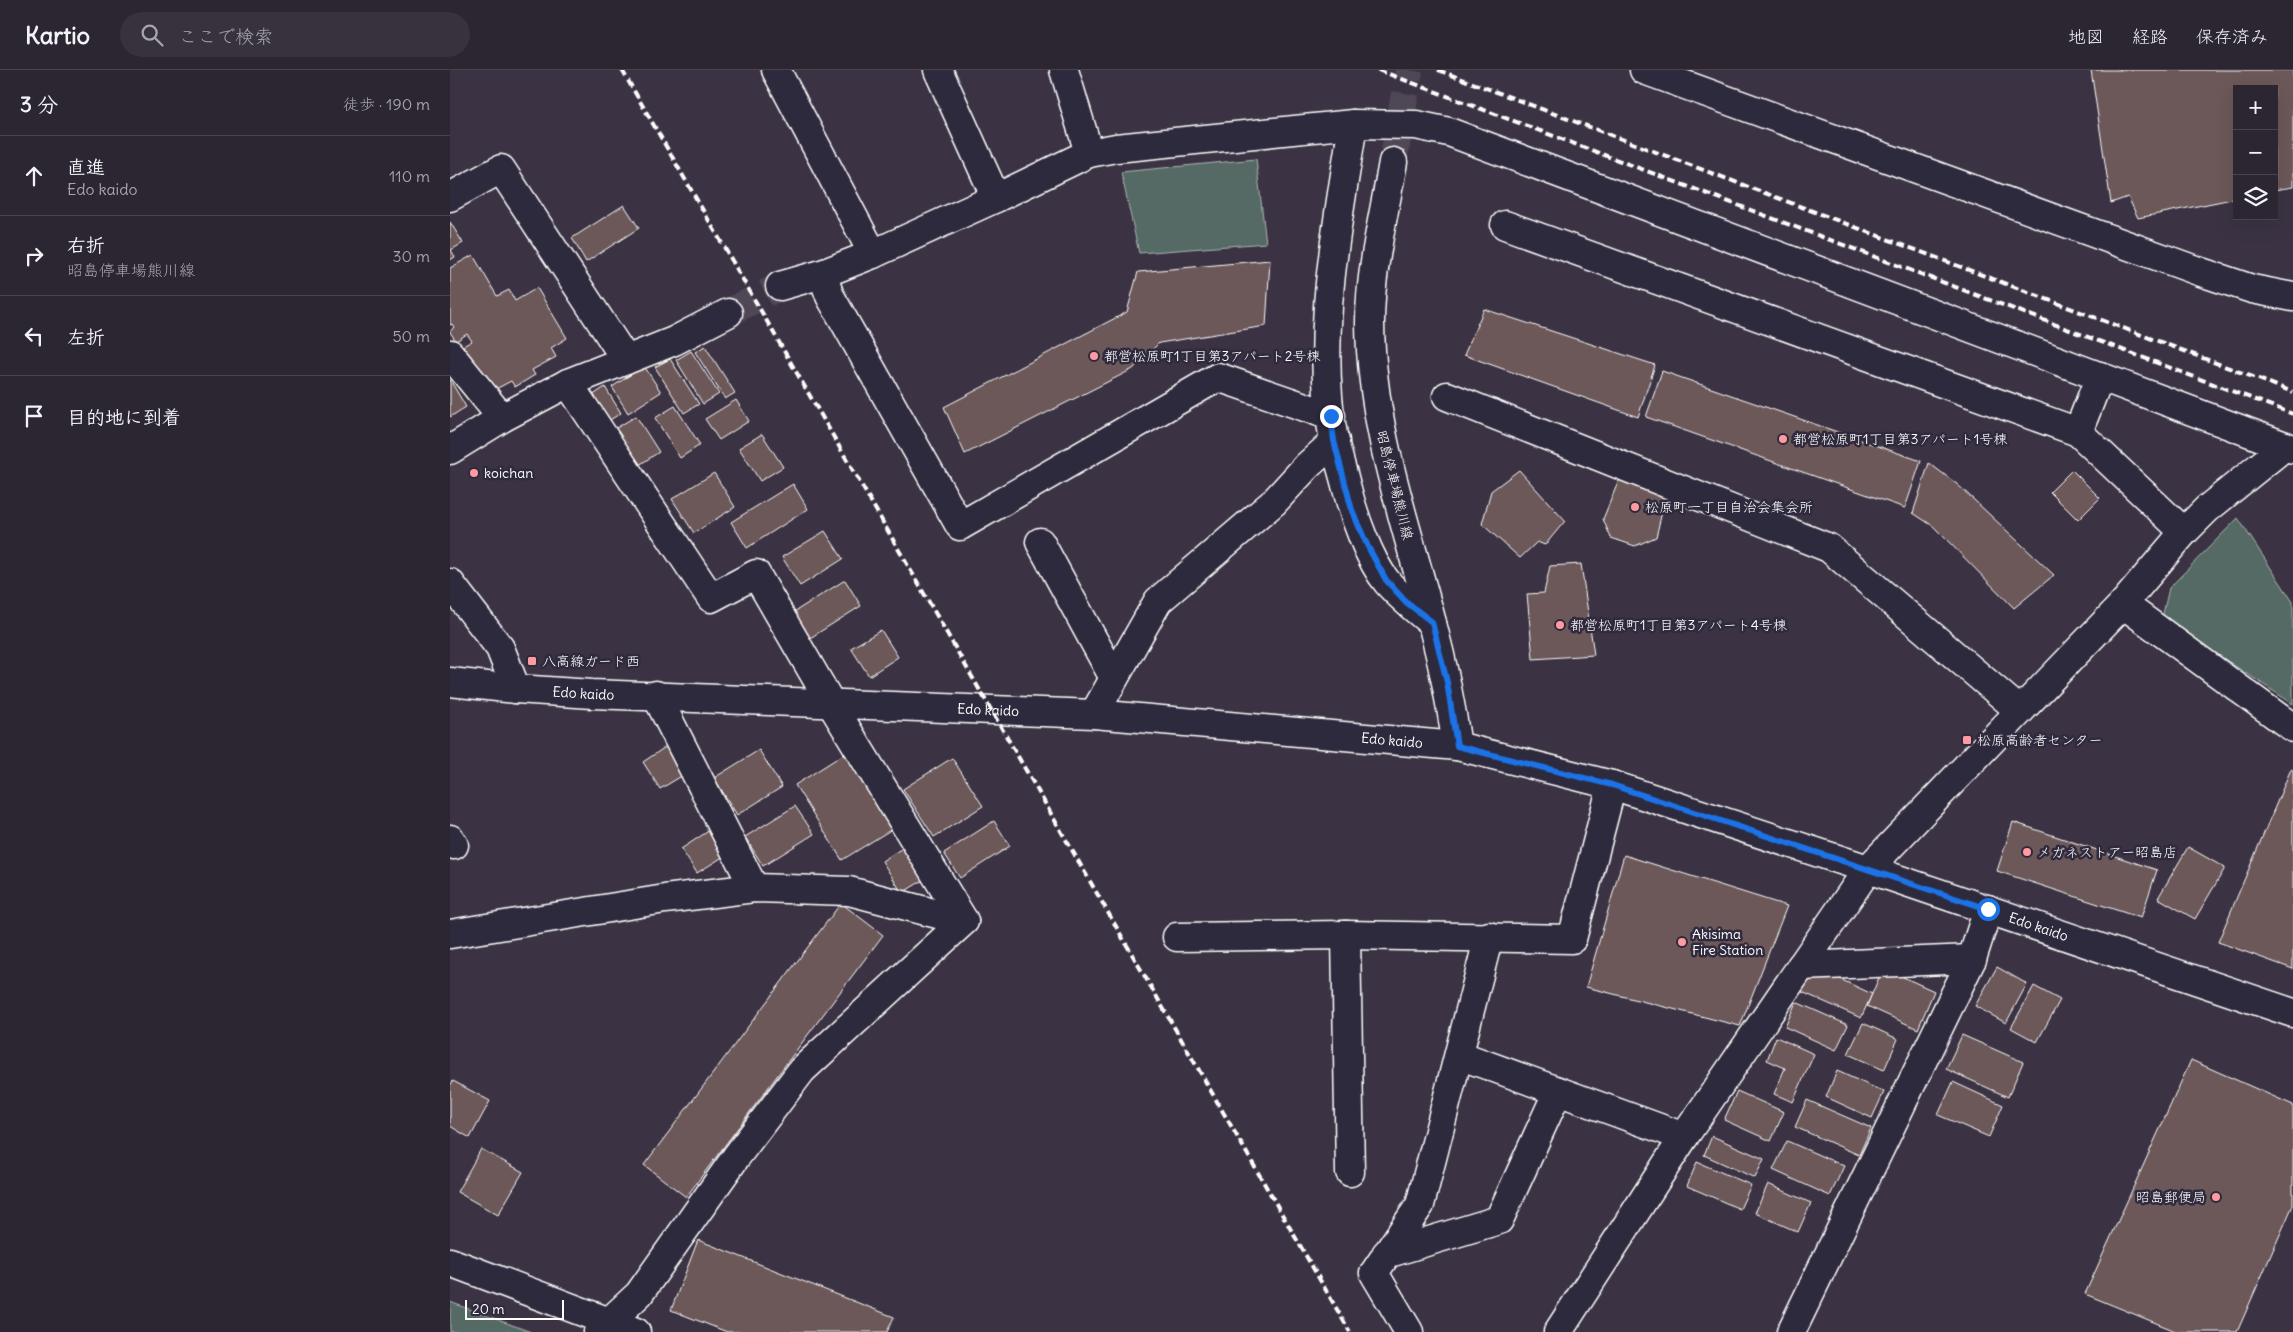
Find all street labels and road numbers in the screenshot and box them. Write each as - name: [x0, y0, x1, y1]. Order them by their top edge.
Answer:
- street label: 昭島停車場熊川線: [1373, 428, 1417, 542]
- street label: Edo kaido: [552, 682, 615, 704]
- street label: Edo kaido: [957, 700, 1020, 720]
- street label: Edo kaido: [1360, 729, 1424, 752]
- street label: Edo kaido: [2006, 908, 2071, 945]

